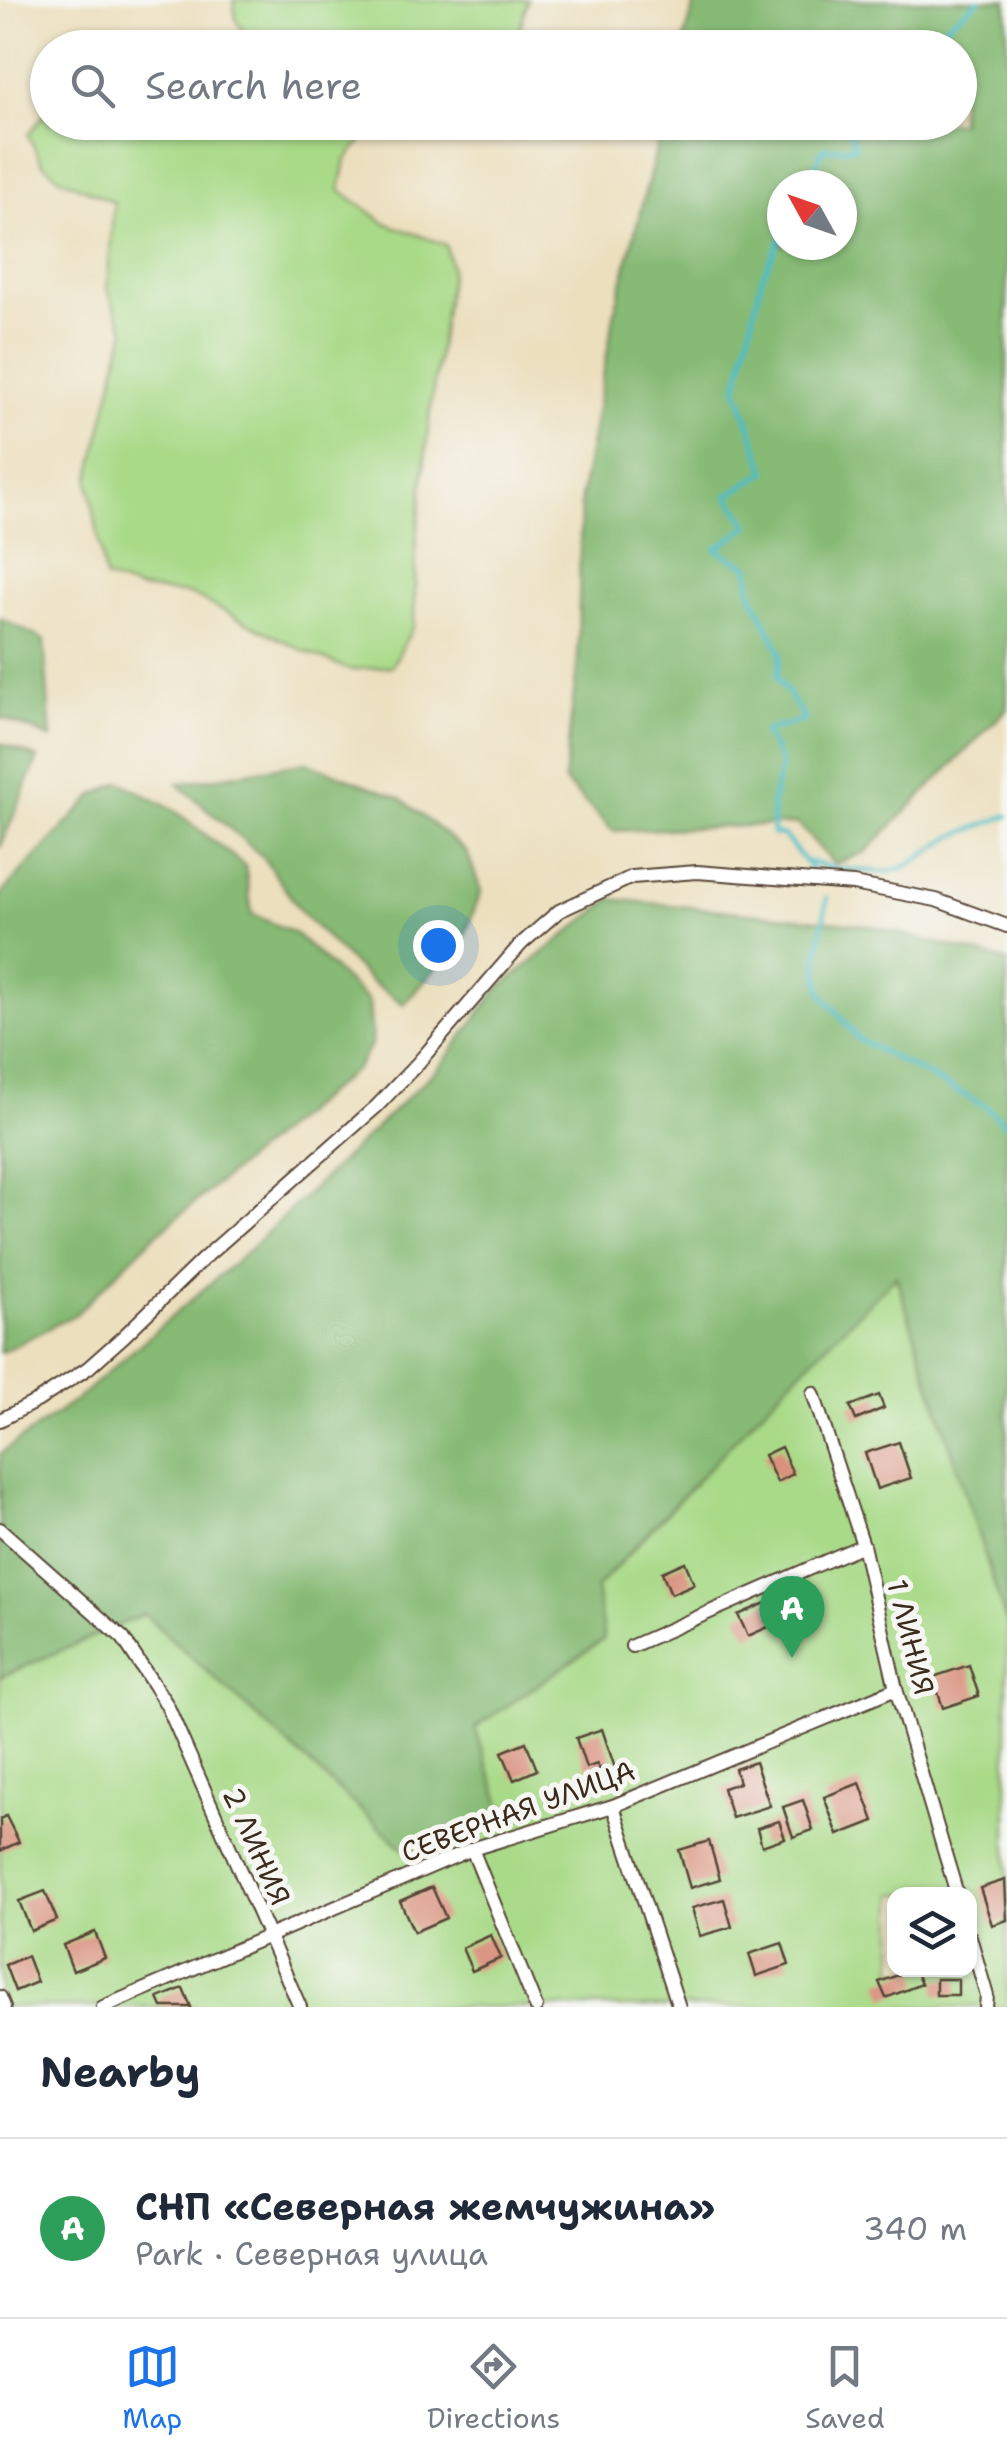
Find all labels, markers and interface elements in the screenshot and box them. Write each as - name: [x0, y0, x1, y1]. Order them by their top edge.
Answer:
- search box: [30, 30, 977, 140]
- icon: search: [65, 58, 120, 113]
- text: Search here: [145, 60, 362, 111]
- north arrow: [767, 170, 857, 260]
- your location: [413, 920, 464, 971]
- street label: 1 ЛИНИЯ: [878, 1575, 944, 1699]
- pin: A: [760, 1576, 824, 1658]
- street label: СЕВЕРНАЯ УЛИЦА: [396, 1751, 640, 1871]
- street label: 2 ЛИНИЯ: [214, 1781, 300, 1911]
- map controls: [887, 1887, 977, 1977]
- button: layers: [887, 1887, 977, 1977]
- text: Nearby: [40, 2044, 200, 2100]
- text: СНП «Северная жемчужина»: [135, 2181, 715, 2232]
- text: A: [60, 2207, 85, 2250]
- text: 340 m: [863, 2207, 967, 2250]
- text: Park · Северная улица: [135, 2232, 488, 2275]
- tab: Map: [122, 2339, 182, 2437]
- tab: Directions: [427, 2339, 560, 2437]
- tab: Saved: [805, 2339, 885, 2437]

